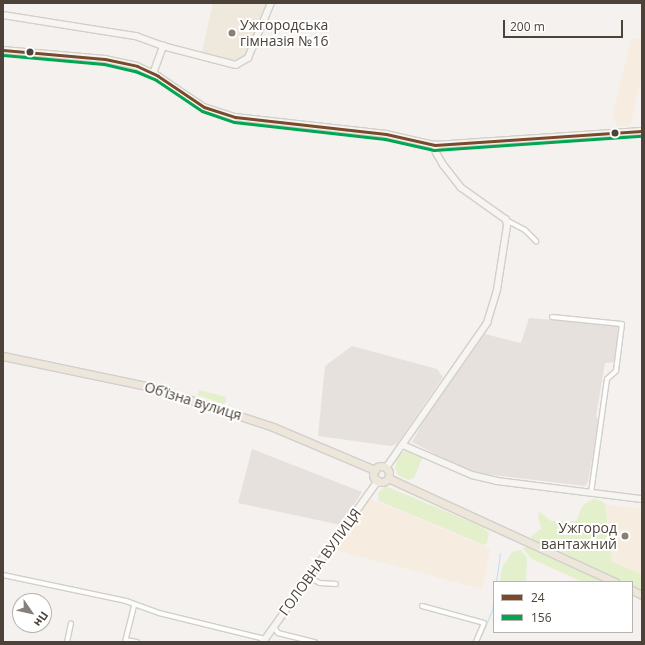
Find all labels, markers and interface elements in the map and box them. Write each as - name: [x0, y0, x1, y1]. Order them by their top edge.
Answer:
- scale bar: [505, 12, 625, 38]
- place label: Ужгородська гімназія №16: [240, 17, 328, 50]
- text: 200 m: [510, 18, 545, 35]
- marker: Ужгородська гімназія №16: [227, 28, 237, 38]
- unlabelled marker: [25, 47, 35, 57]
- unlabelled marker: [610, 128, 620, 138]
- street label: Обʼїзна вулиця: [142, 378, 244, 424]
- street label: ГОЛОВНА ВУЛИЦЯ: [276, 505, 364, 619]
- place label: Ужгород вантажний: [541, 520, 617, 552]
- marker: Ужгород вантажний: [620, 531, 630, 541]
- legend: [493, 581, 633, 633]
- text: 24: [531, 589, 545, 606]
- north arrow: [12, 593, 52, 633]
- text: Пн: [31, 609, 52, 630]
- text: 156: [531, 609, 552, 626]

